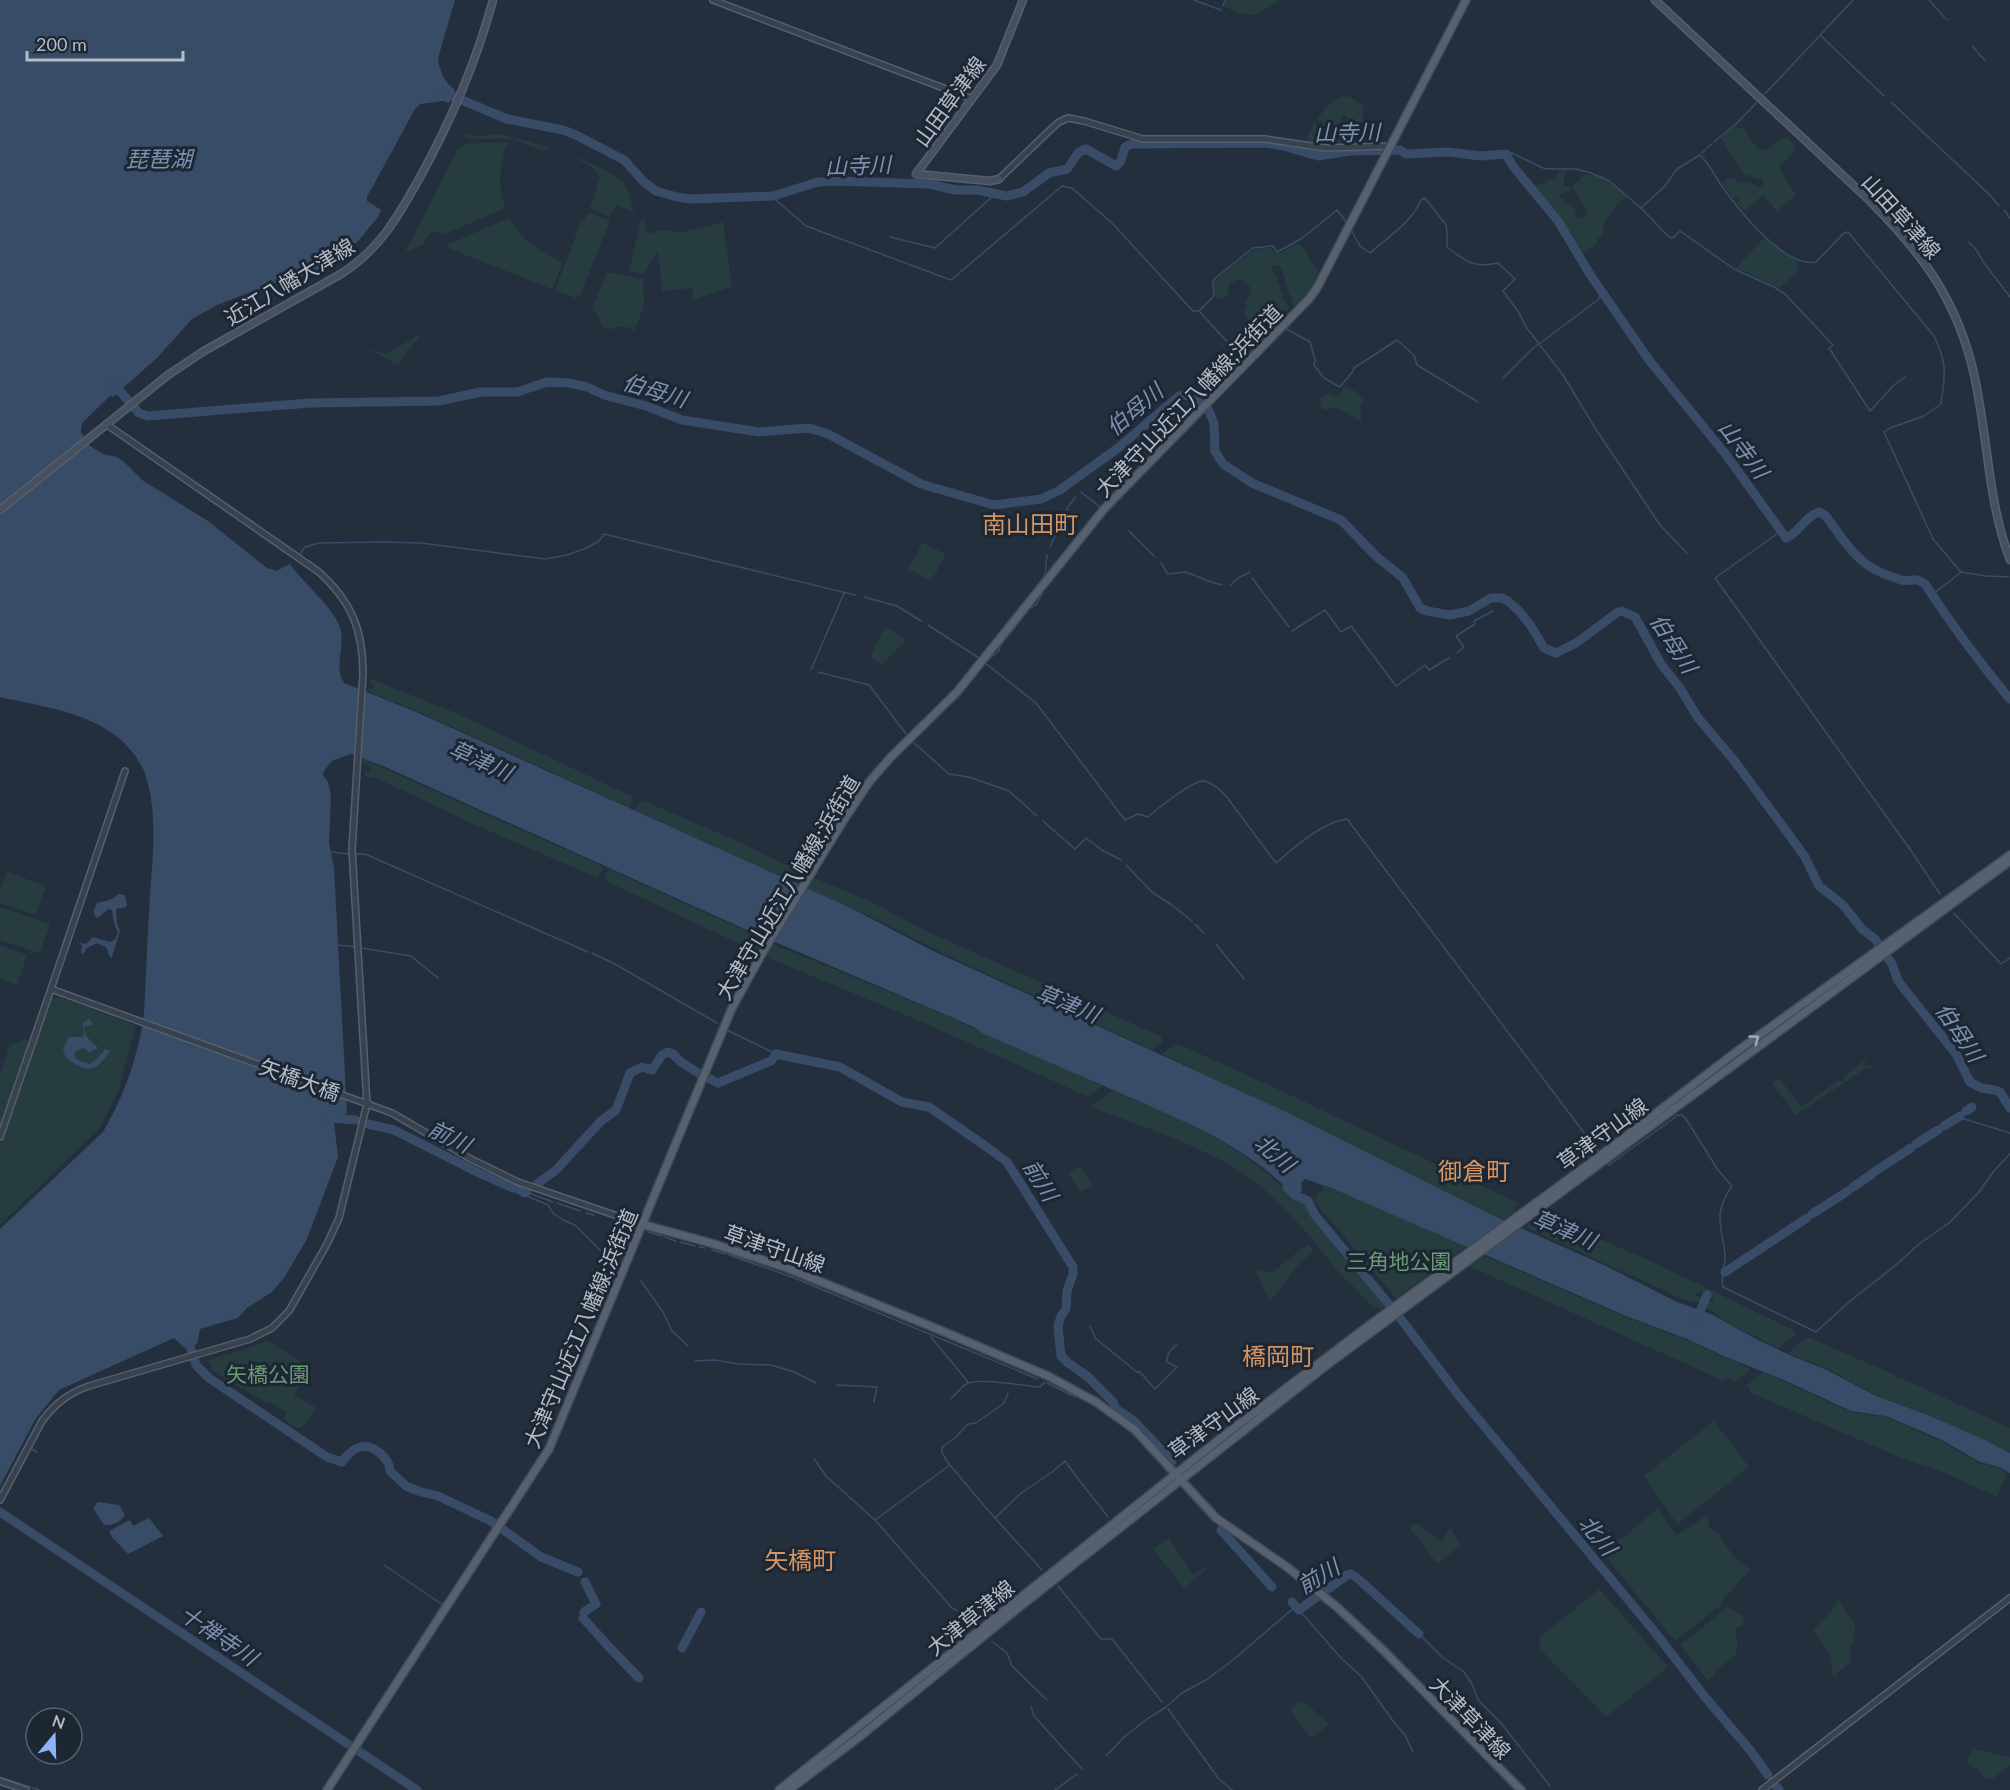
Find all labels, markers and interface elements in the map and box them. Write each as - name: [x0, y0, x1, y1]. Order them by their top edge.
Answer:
- scale bar: [27, 24, 183, 62]
- text: 200 m: [36, 33, 87, 55]
- street label: 山田草津線: [908, 51, 990, 151]
- water label: 山寺川: [1314, 118, 1382, 146]
- water label: 琵琶湖: [126, 145, 195, 172]
- water label: 山寺川: [825, 150, 893, 180]
- street label: 山田草津線: [1858, 169, 1946, 263]
- street label: 近江八幡大津線: [220, 232, 358, 330]
- street label: 大津守山近江八幡線;浜街道: [1090, 299, 1286, 501]
- water label: 伯母川: [619, 367, 692, 413]
- water label: 伯母川: [1100, 376, 1169, 441]
- water label: 山寺川: [1713, 415, 1776, 485]
- district label: 南山田町: [982, 509, 1078, 538]
- water label: 伯母川: [1645, 608, 1704, 680]
- water label: 草津川: [445, 734, 518, 787]
- street label: 大津守山近江八幡線;浜街道: [710, 770, 864, 1004]
- water label: 草津川: [1032, 978, 1106, 1029]
- water label: 伯母川: [1930, 997, 1991, 1069]
- one-way arrow: [1748, 1035, 1759, 1046]
- street label: 矢橋大橋: [256, 1053, 344, 1105]
- street label: 草津守山線: [1552, 1092, 1652, 1174]
- water label: 前川: [424, 1114, 477, 1159]
- water label: 北川: [1249, 1129, 1302, 1179]
- water label: 前川: [1018, 1154, 1065, 1208]
- district label: 御倉町: [1438, 1156, 1510, 1185]
- water label: 草津川: [1529, 1204, 1602, 1255]
- street label: 大津守山近江八幡線;浜街道: [518, 1205, 642, 1451]
- street label: 草津守山線: [721, 1219, 829, 1277]
- park label: 三角地公園: [1347, 1248, 1452, 1273]
- district label: 橋岡町: [1242, 1341, 1314, 1370]
- park label: 矢橋公園: [226, 1361, 310, 1386]
- street label: 草津守山線: [1163, 1381, 1263, 1463]
- water label: 北川: [1574, 1509, 1624, 1562]
- district label: 矢橋町: [764, 1545, 836, 1574]
- water label: 前川: [1292, 1552, 1346, 1599]
- street label: 大津草津線: [921, 1574, 1019, 1660]
- water label: 十禅寺川: [175, 1599, 265, 1672]
- street label: 大津草津線: [1426, 1671, 1516, 1763]
- north arrow: [24, 1706, 84, 1766]
- text: N: [50, 1710, 68, 1732]

